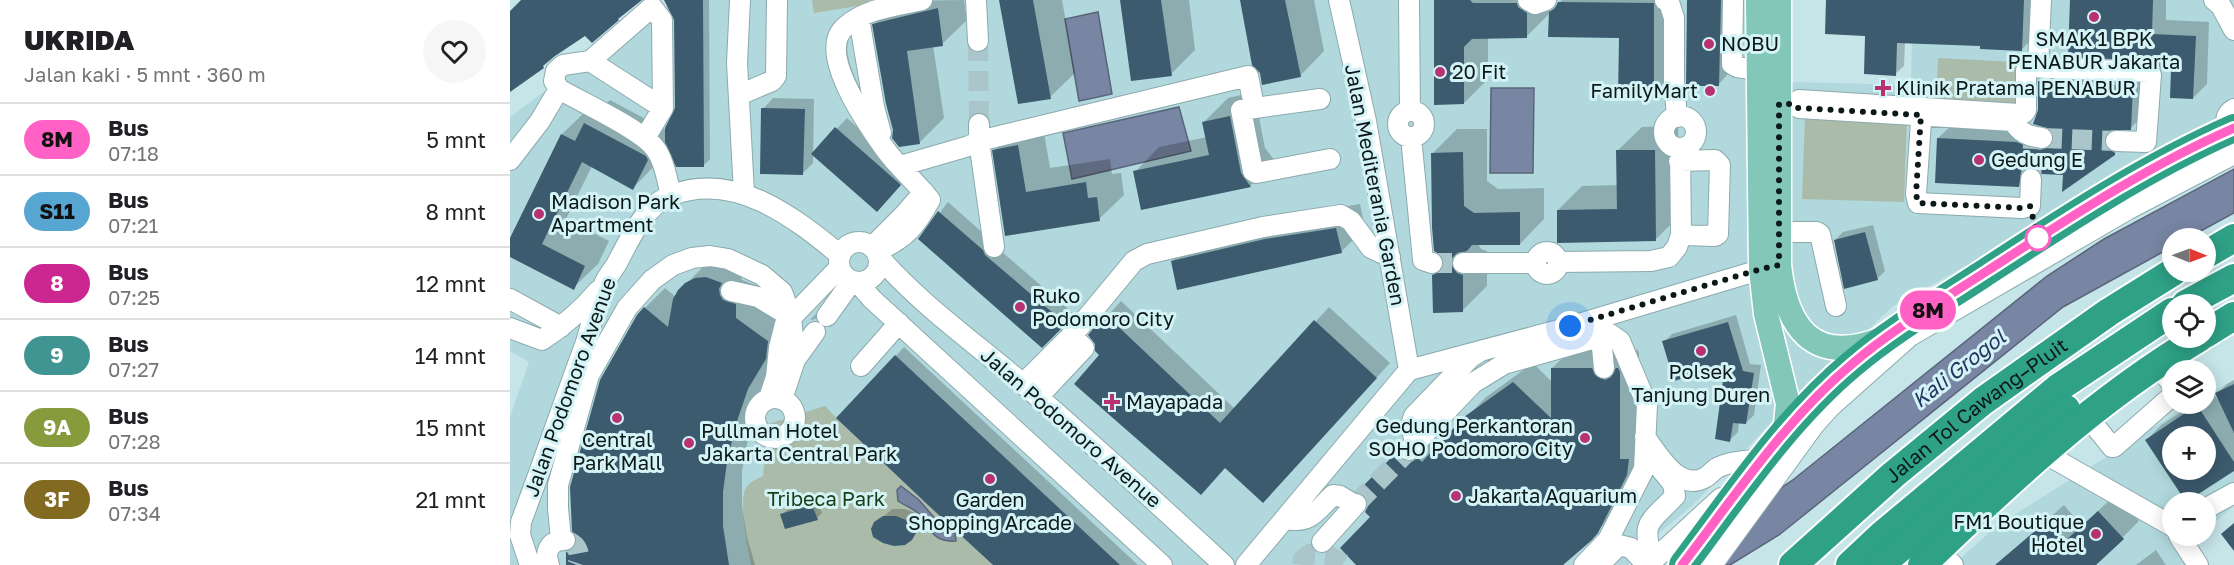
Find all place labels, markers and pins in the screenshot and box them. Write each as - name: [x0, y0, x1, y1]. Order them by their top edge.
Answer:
- marker: SMAK 1 BPK PENABUR Jakarta: [2087, 10, 2101, 24]
- place label: SMAK 1 BPK PENABUR Jakarta: [2008, 26, 2180, 73]
- place label: NOBU: [1721, 31, 1779, 55]
- marker: NOBU: [1702, 37, 1716, 51]
- place label: 20 Fit: [1452, 59, 1506, 83]
- marker: 20 Fit: [1433, 65, 1447, 79]
- place label: Klinik Pratama PENABUR: [1896, 75, 2136, 99]
- place label: FamilyMart: [1590, 78, 1698, 102]
- marker: Klinik Pratama PENABUR: [1874, 79, 1892, 97]
- marker: FamilyMart: [1703, 84, 1717, 98]
- place label: Gedung E: [1991, 147, 2083, 171]
- marker: Gedung E: [1972, 153, 1986, 167]
- place label: Madison Park Apartment: [551, 189, 680, 236]
- marker: Madison Park Apartment: [532, 207, 546, 221]
- unlabelled marker: [2025, 225, 2051, 251]
- place label: Ruko Podomoro City: [1032, 283, 1174, 330]
- marker: Ruko Podomoro City: [1013, 300, 1027, 314]
- marker: Polsek Tanjung Duren: [1694, 344, 1708, 358]
- place label: Polsek Tanjung Duren: [1632, 359, 1770, 406]
- place label: Mayapada: [1126, 389, 1223, 413]
- marker: Mayapada: [1103, 393, 1121, 411]
- marker: Central Park Mall: [610, 411, 624, 425]
- place label: Gedung Perkantoran SOHO Podomoro City: [1368, 413, 1573, 460]
- place label: Pullman Hotel Jakarta Central Park: [701, 418, 897, 465]
- place label: Central Park Mall: [572, 427, 662, 474]
- marker: Gedung Perkantoran SOHO Podomoro City: [1578, 431, 1592, 445]
- marker: Pullman Hotel Jakarta Central Park: [682, 436, 696, 450]
- marker: Garden Shopping Arcade: [983, 472, 997, 486]
- place label: Jakarta Aquarium: [1468, 483, 1637, 507]
- place label: Garden Shopping Arcade: [908, 487, 1072, 534]
- marker: Jakarta Aquarium: [1449, 489, 1463, 503]
- place label: FM1 Boutique Hotel: [1953, 509, 2084, 556]
- marker: FM1 Boutique Hotel: [2089, 527, 2103, 541]

